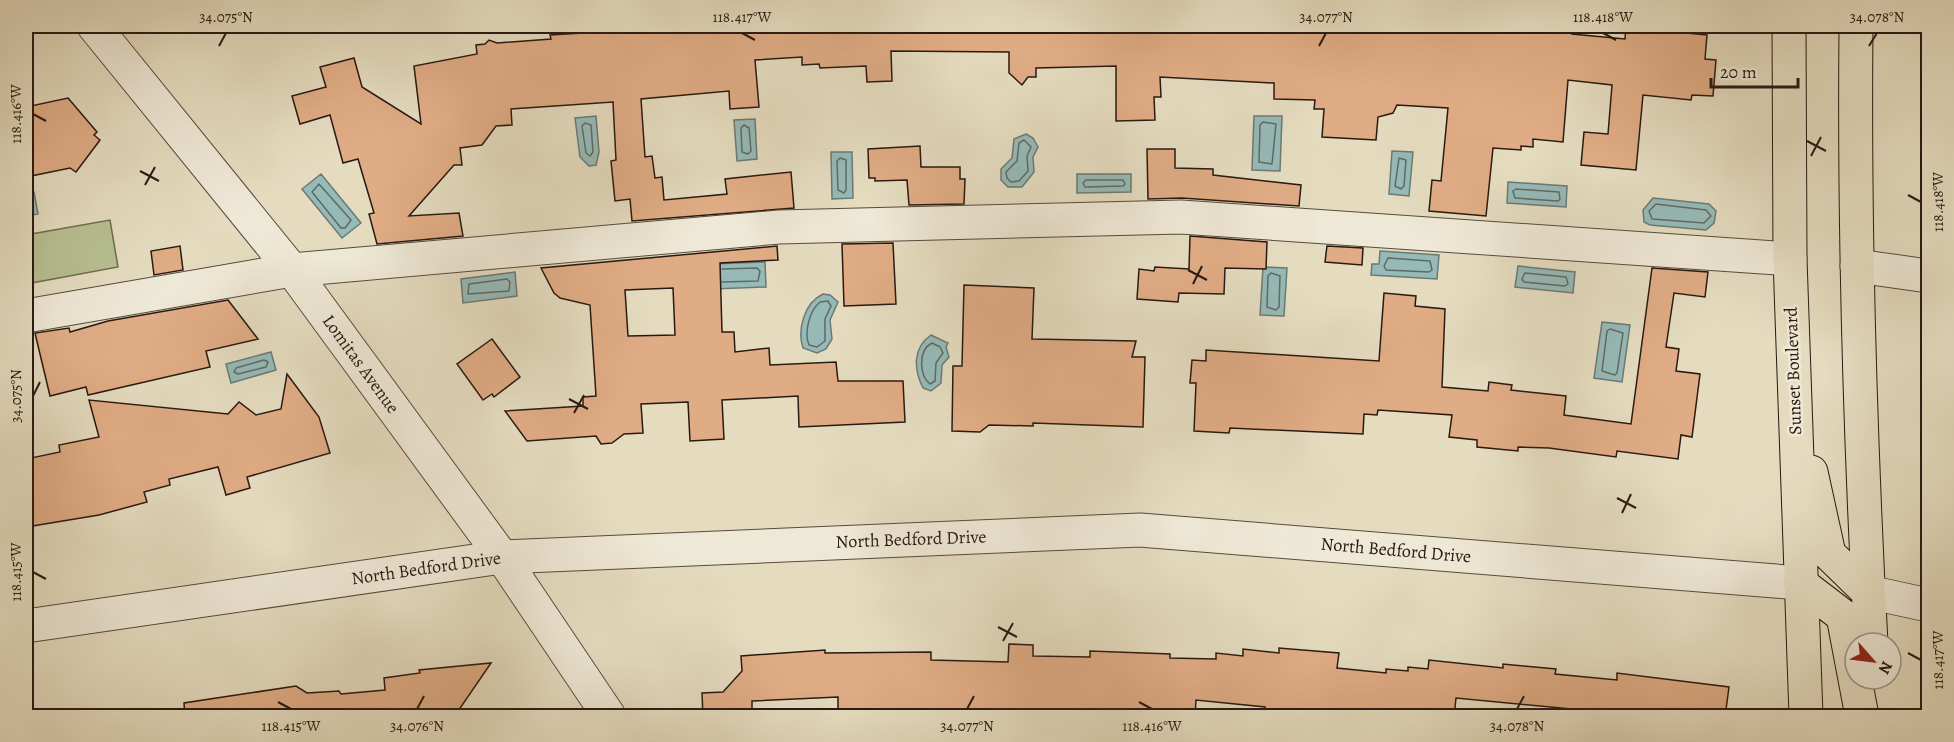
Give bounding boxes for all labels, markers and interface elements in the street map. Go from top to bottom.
text: 34.075°N [199,7,253,27]
text: 118.417°W [713,7,771,27]
text: 34.077°N [1299,7,1353,27]
text: 118.418°W [1573,7,1633,27]
text: 34.078°N [1850,7,1904,27]
scale bar [1711,51,1798,89]
text: 20 m [1720,60,1757,84]
text: 118.416°W [6,84,26,144]
text: 118.418°W [1928,172,1948,232]
street label: Sunset Boulevard [1779,306,1807,435]
street label: Lomitas Avenue [317,310,405,418]
text: 34.075°N [6,369,26,423]
street label: North Bedford Drive [835,524,987,554]
street label: North Bedford Drive [1320,531,1472,569]
text: 118.415°W [6,542,26,602]
street label: North Bedford Drive [350,546,502,590]
north arrow [1843,631,1903,691]
text: 118.417°W [1928,631,1948,689]
text: N [1873,657,1898,678]
text: 118.415°W [262,716,321,736]
text: 34.076°N [390,716,444,736]
text: 34.077°N [940,716,994,736]
text: 118.416°W [1122,716,1182,736]
text: 34.078°N [1490,716,1544,736]

